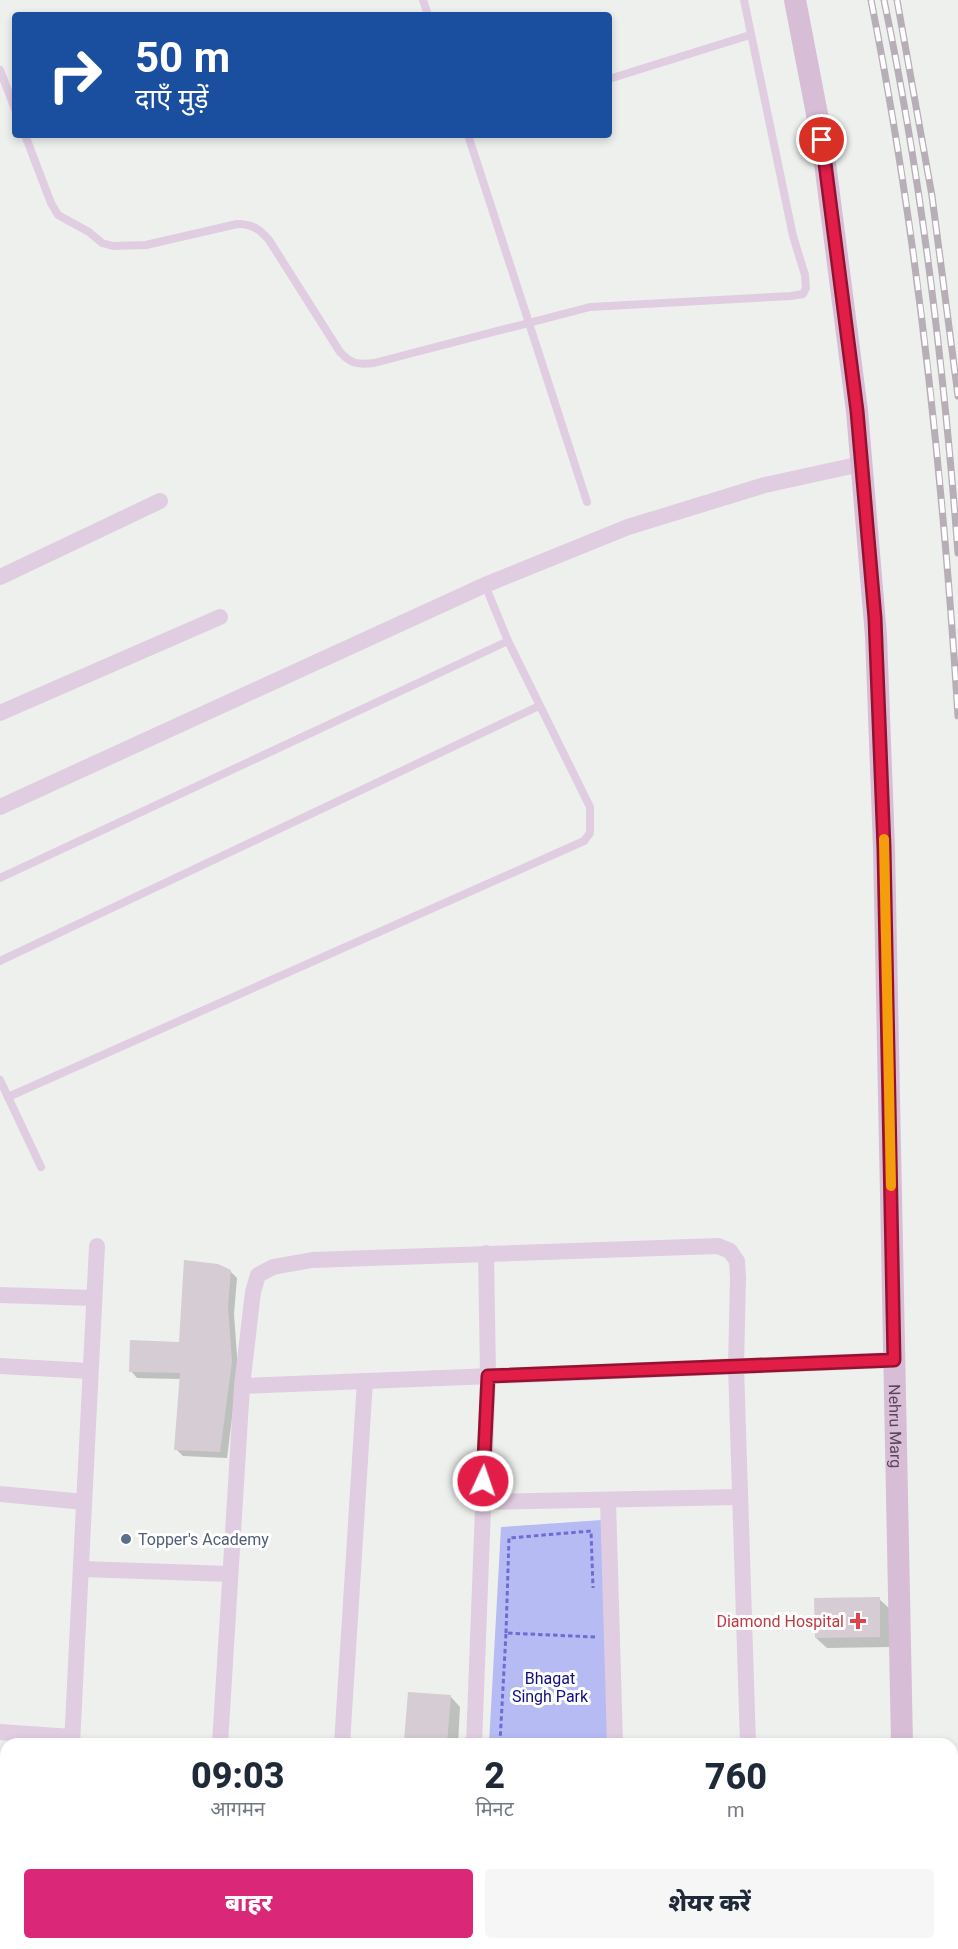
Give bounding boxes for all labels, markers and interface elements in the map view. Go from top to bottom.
text: 50 m [135,33,230,82]
icon: right [36,36,114,114]
text: दाएँ मुड़ें [135,83,209,115]
pin [796,114,847,165]
icon: arrive [805,123,838,156]
street label: Nehru Marg [885,1384,906,1468]
position arrow [451,1449,515,1513]
place label: Topper's Academy [138,1530,269,1549]
marker: Topper's Academy [119,1532,133,1546]
place label: Diamond Hospital [716,1612,844,1631]
marker: Diamond Hospital [849,1612,867,1630]
park label: Bhagat Singh Park [512,1669,589,1706]
text: 09:03 [191,1755,284,1797]
text: 2 [484,1755,505,1797]
text: 760 [705,1756,767,1798]
text: आगमन [210,1797,265,1821]
text: मिनट [475,1797,514,1821]
text: m [727,1798,745,1822]
button: बाहर [24,1869,473,1938]
button: शेयर करें [485,1869,934,1938]

